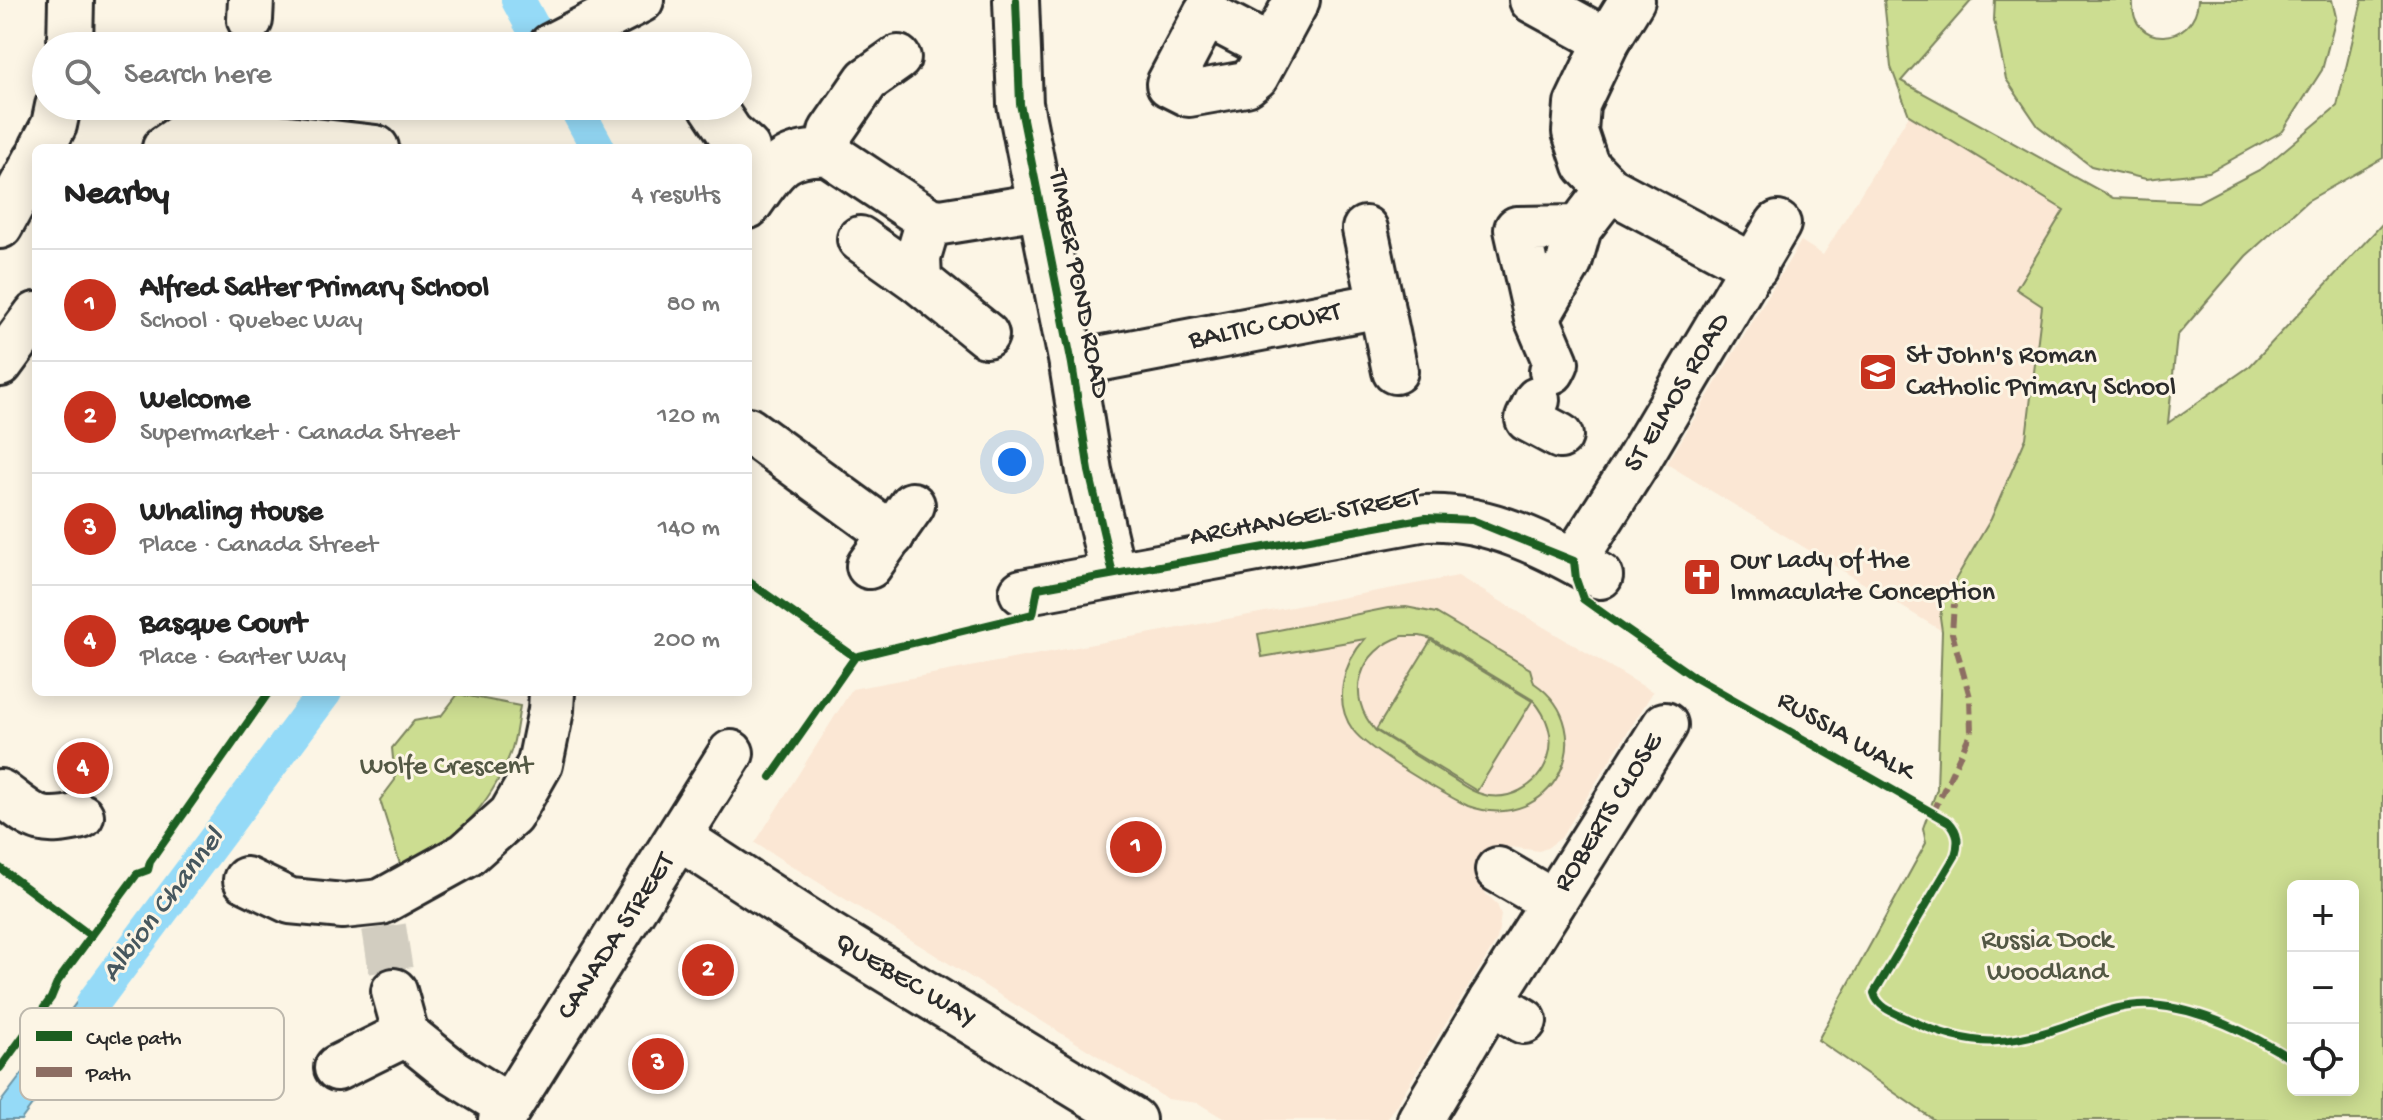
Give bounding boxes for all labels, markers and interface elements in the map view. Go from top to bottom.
search box [32,32,752,120]
icon: search [60,54,104,98]
text: Search here [124,59,272,94]
street label: TIMBER POND ROAD [1039,165,1116,402]
text: Nearby [64,176,169,216]
text: 4 results [631,181,720,212]
text: Alfred Salter Primary School [140,272,489,307]
text: 1 [85,290,95,321]
text: 80 m [666,290,720,321]
street label: BALTIC COURT [1185,296,1345,358]
text: School · Quebec Way [140,307,363,338]
street label: ST ELMOS ROAD [1617,307,1739,479]
place label: St John's Roman Catholic Primary School [1906,340,2176,405]
school or university icon: St John's Roman Catholic Primary School [1857,351,1899,393]
text: Welcome [140,384,250,419]
text: 2 [84,402,96,433]
text: 120 m [657,402,720,433]
text: Supermarket · Canada Street [140,419,458,450]
your location [992,442,1032,482]
street label: ARCHANGEL STREET [1187,481,1424,554]
text: Whaling House [140,496,323,531]
text: 3 [83,514,97,545]
text: 140 m [658,514,720,545]
text: Place · Canada Street [140,531,378,562]
place label: Our Lady of the Immaculate Conception [1730,545,1996,610]
church icon: Our Lady of the Immaculate Conception [1681,556,1723,598]
text: Basque Court [140,608,306,643]
text: 4 [84,626,96,657]
text: 200 m [653,626,720,657]
text: Place · Garter Way [140,643,346,674]
street label: RUSSIA WALK [1771,685,1922,791]
street label: ROBERTS CLOSE [1547,726,1672,899]
pin: 4 [57,738,109,798]
park label: Wolfe Crescent [360,751,535,784]
pin: 1 [1110,817,1162,877]
water label: Albion Channel [95,820,235,990]
street label: CANADA STREET [551,846,684,1026]
map controls [2287,880,2359,1096]
button: + [2287,880,2359,952]
park label: Russia Dock Woodland [1981,925,2115,990]
street label: QUEBEC WAY [828,926,982,1036]
pin: 2 [682,940,734,1000]
button: − [2287,952,2359,1024]
legend [20,1008,284,1100]
button: locate [2287,1024,2359,1096]
text: Cycle path [86,1027,182,1053]
pin: 3 [632,1034,684,1094]
text: Path [85,1063,131,1089]

